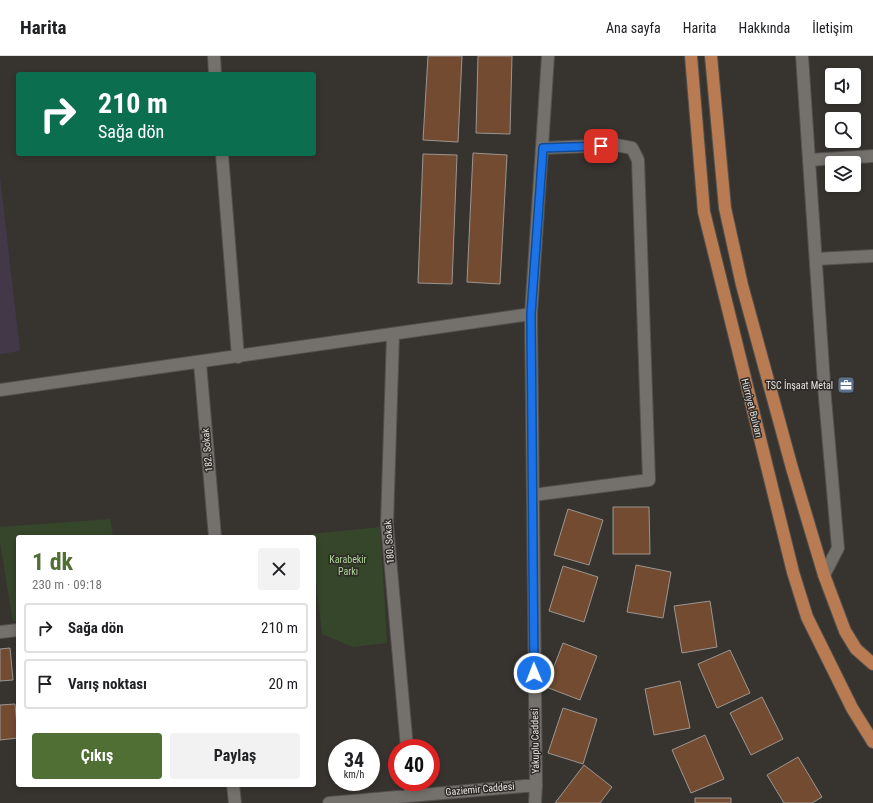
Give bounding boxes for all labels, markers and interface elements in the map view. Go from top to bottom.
text: Harita [20,16,66,39]
text: Ana sayfa [606,20,661,36]
text: Harita [683,20,716,36]
text: Hakkında [738,20,790,36]
text: İletişim [812,20,853,36]
map controls [825,68,861,192]
button: sound [825,68,861,104]
text: 210 m [98,87,168,120]
icon: right [32,88,84,140]
button: search [825,112,861,148]
text: Sağa dön [98,121,164,142]
pin [584,129,618,163]
icon: arrive [590,135,612,157]
button: layers [825,156,861,192]
office icon: TSC İnşaat Metal [836,375,856,395]
street label: Hürriyet Bulvarı [739,377,765,439]
place label: TSC İnşaat Metal [766,379,833,391]
street label: 182. Sokak [200,427,214,472]
street label: 180. Sokak [382,519,396,564]
text: 1 dk [32,548,73,576]
button: close [258,548,300,590]
park label: Karabekir Parkı [329,554,367,577]
text: 230 m · 09:18 [32,577,102,592]
icon: right [34,617,56,639]
text: Sağa dön [68,619,124,637]
text: 210 m [261,619,298,637]
position arrow [513,652,555,694]
icon: arrive [34,673,56,695]
text: Varış noktası [68,675,147,693]
text: 20 m [268,675,298,693]
street label: Yakuplu Caddesi [529,708,541,774]
button: Çıkış [32,733,162,779]
button: Paylaş [170,733,300,779]
speed limit sign: 40 [388,739,440,791]
text: 34 [344,748,364,772]
text: km/h [344,769,364,780]
street label: Gaziemir Caddesi [445,781,515,797]

